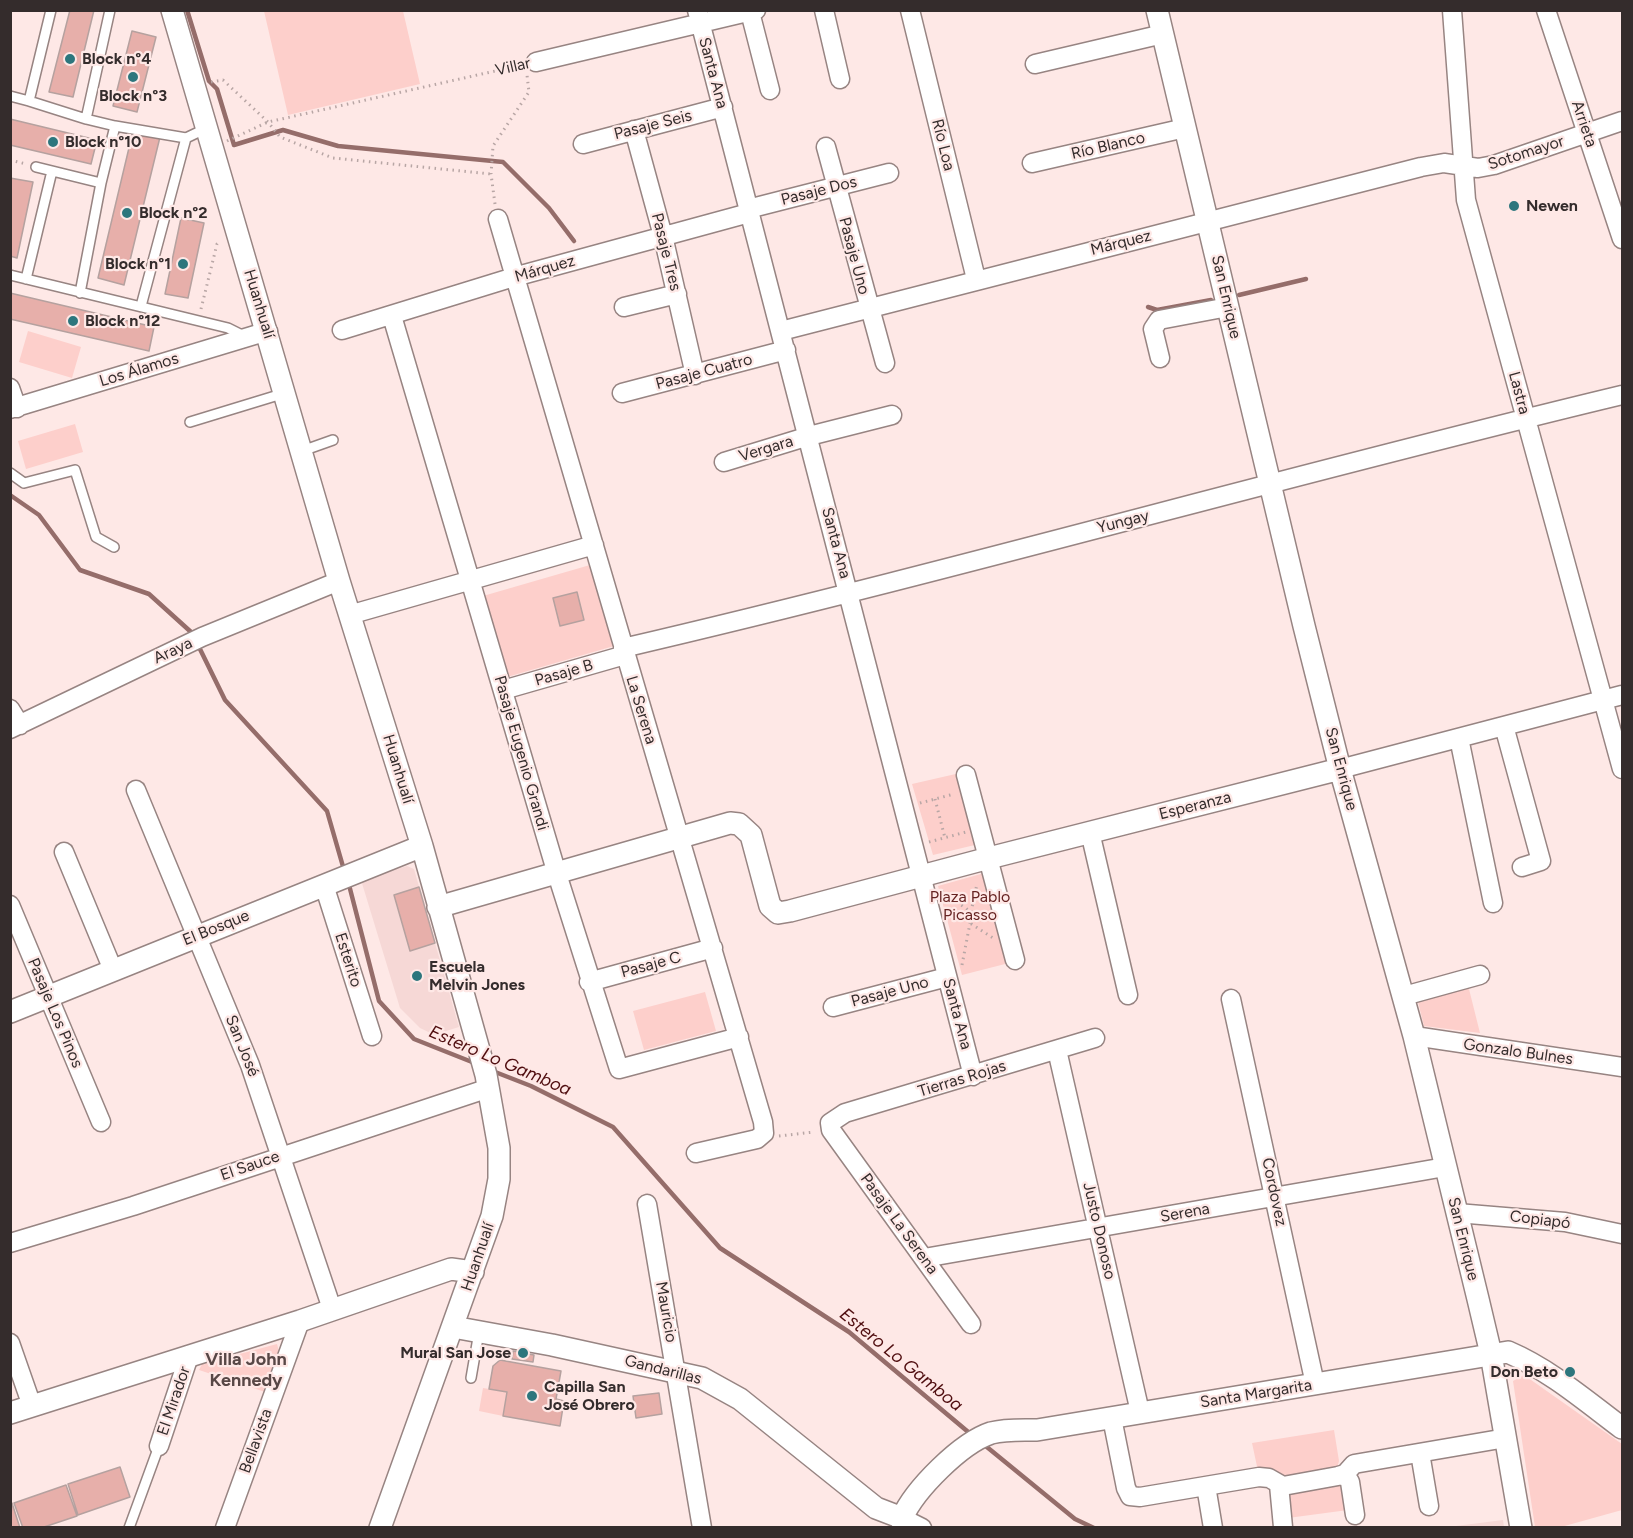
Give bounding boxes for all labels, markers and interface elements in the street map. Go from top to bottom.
street label: Santa Ana [694,35,732,111]
place label: Block n°4 [82,49,151,69]
marker: Block n°4 [63,52,77,66]
street label: Villar [494,54,532,80]
marker: Block n°3 [126,70,140,84]
place label: Block n°3 [99,86,167,106]
street label: Arrieta [1567,98,1601,150]
street label: Pasaje Seis [612,106,694,144]
street label: Río Loa [927,117,959,173]
street label: Río Blanco [1069,128,1147,164]
place label: Block n°10 [65,132,141,152]
street label: Sotomayor [1485,132,1567,174]
marker: Block n°10 [46,135,60,149]
street label: Pasaje Dos [779,172,859,210]
place label: Newen [1526,196,1578,216]
marker: Newen [1507,199,1521,213]
place label: Block n°2 [139,203,208,223]
marker: Block n°2 [120,206,134,220]
street label: Pasaje Tres [647,211,685,293]
street label: Pasaje Uno [834,215,874,297]
street label: Márquez [1089,226,1153,260]
street label: Márquez [513,251,577,287]
street label: San Enrique [1207,253,1245,341]
place label: Block n°1 [105,254,171,274]
marker: Block n°1 [176,257,190,271]
street label: Huanhualí [239,267,279,341]
place label: Block n°12 [85,311,160,331]
marker: Block n°12 [66,314,80,328]
street label: Los Álamos [97,349,181,391]
street label: Pasaje Cuatro [654,350,754,394]
street label: Lastra [1504,369,1534,417]
street label: Vergara [737,432,795,466]
street label: Santa Ana [817,505,855,581]
street label: Yungay [1095,506,1151,538]
street label: Araya [151,634,195,668]
street label: Pasaje B [533,656,595,690]
street label: Pasaje Eugenio Grandi [490,673,552,833]
street label: La Serena [622,674,660,746]
street label: San Enrique [1321,725,1361,813]
street label: Huanhualí [378,732,418,806]
street label: Esperanza [1157,788,1233,824]
park label: Plaza Pablo Picasso [930,887,1010,925]
street label: El Bosque [180,906,252,950]
street label: Esterito [330,930,366,990]
street label: Pasaje C [619,948,683,982]
street label: Pasaje Los Pinos [23,955,87,1071]
place label: Escuela Melvin Jones [429,957,525,995]
marker: Escuela Melvin Jones [410,969,424,983]
street label: Pasaje Uno [849,972,931,1012]
street label: Santa Ana [938,976,976,1052]
street label: San José [221,1012,263,1080]
water label: Estero Lo Gamboa [426,1021,574,1101]
street label: Gonzalo Bulnes [1462,1035,1574,1069]
street label: Tierras Rojas [916,1057,1008,1101]
street label: El Sauce [218,1147,282,1185]
street label: Cordovez [1257,1156,1291,1228]
street label: Pasaje La Serena [856,1170,942,1278]
street label: Justo Donoso [1079,1181,1119,1281]
street label: San Enrique [1443,1195,1483,1283]
street label: Serena [1159,1199,1211,1227]
street label: Copiapó [1509,1207,1571,1233]
street label: Huanhualí [457,1220,499,1294]
street label: Mauricio [651,1280,681,1344]
water label: Estero Lo Gamboa [835,1304,967,1416]
place label: Mural San Jose [400,1343,511,1363]
marker: Mural San Jose [516,1346,530,1360]
district label: Villa John Kennedy [205,1349,287,1392]
street label: Gandarillas [623,1351,703,1389]
place label: Don Beto [1490,1362,1558,1382]
street label: El Mirador [153,1364,195,1438]
marker: Don Beto [1563,1365,1577,1379]
street label: Santa Margarita [1199,1376,1313,1412]
place label: Capilla San José Obrero [544,1377,635,1415]
marker: Capilla San José Obrero [525,1389,539,1403]
street label: Bellavista [235,1406,277,1476]

